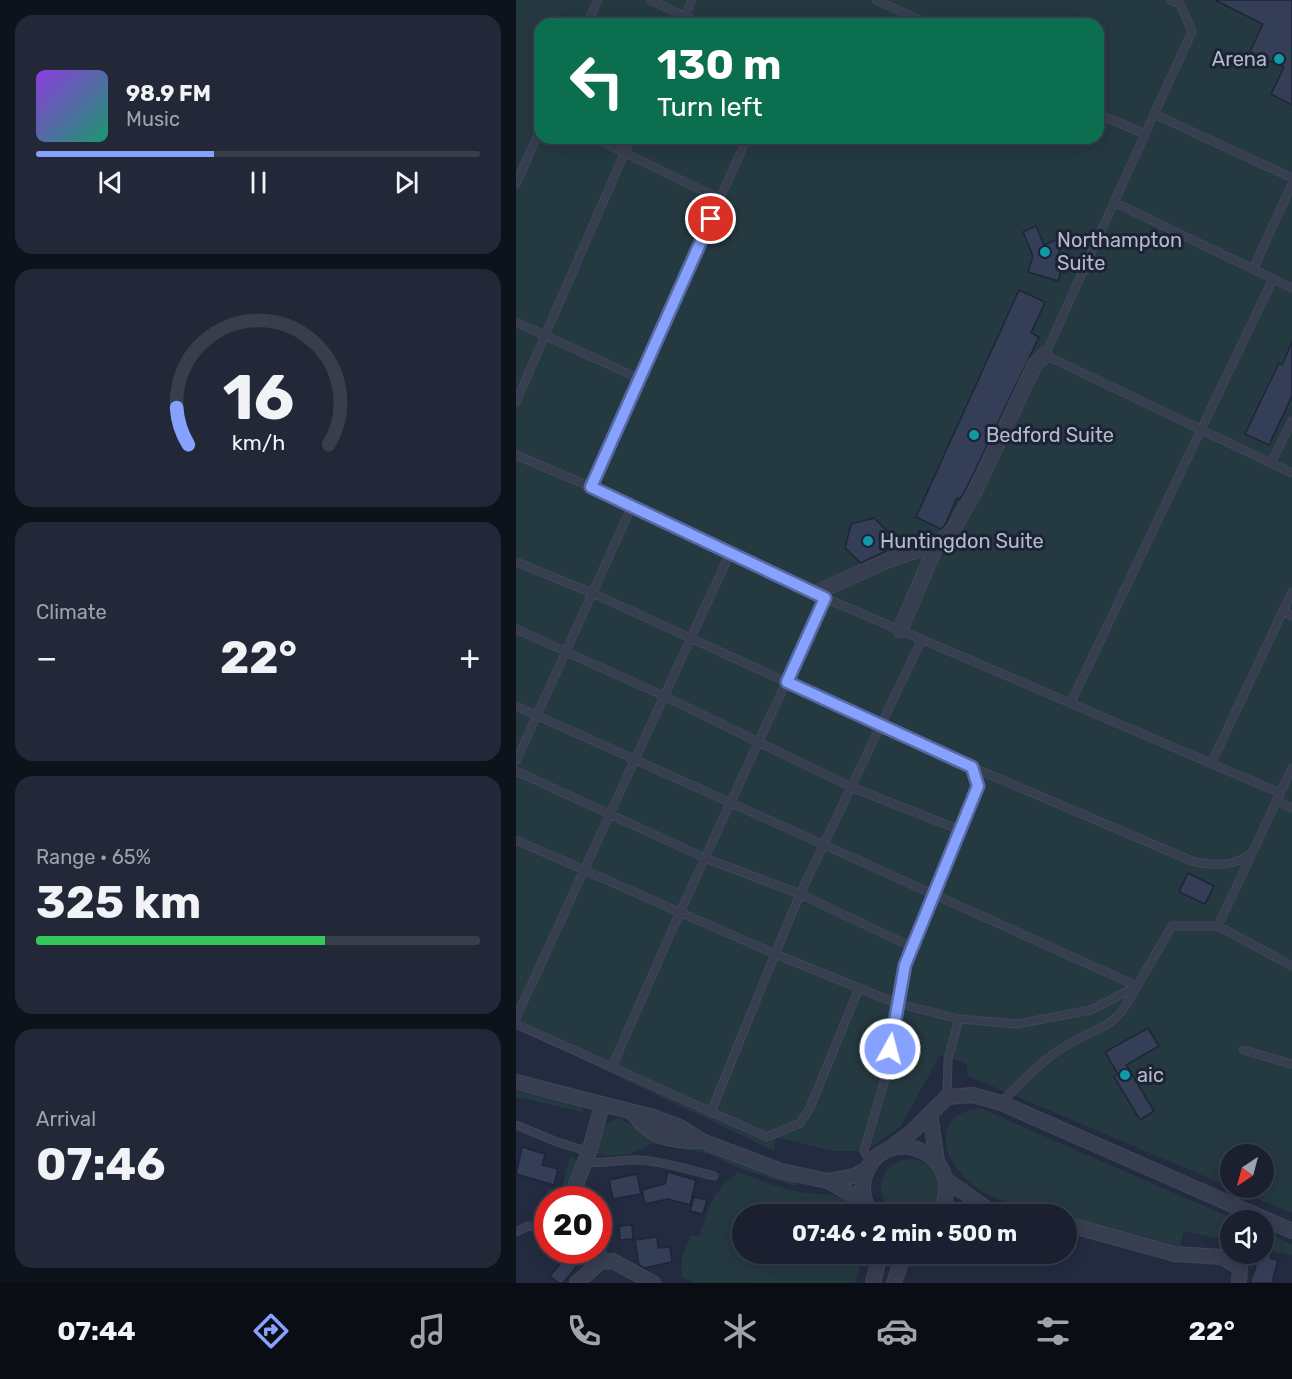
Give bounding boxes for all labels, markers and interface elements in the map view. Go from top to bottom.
text: 130 m [657,40,782,90]
icon: left [558,42,636,120]
place label: Arena [1212,47,1267,71]
marker: Arena [1272,52,1286,66]
text: 98.9 FM [126,80,211,107]
text: Turn left [657,91,762,123]
text: Music [126,107,180,131]
icon: previous [94,166,127,199]
icon: pause [242,166,275,199]
icon: next [390,166,423,199]
pin [685,193,736,244]
icon: arrive [694,202,727,235]
place label: Northampton Suite [1057,228,1182,275]
marker: Northampton Suite [1038,245,1052,259]
text: 16 [222,361,294,435]
place label: Bedford Suite [986,423,1114,447]
marker: Bedford Suite [967,428,981,442]
text: km/h [231,430,285,455]
place label: Huntingdon Suite [880,529,1044,553]
marker: Huntingdon Suite [861,534,875,548]
text: Climate [36,600,107,624]
text: 22° [220,631,297,684]
text: − [36,638,57,677]
text: + [459,638,480,677]
text: Range · 65% [36,845,151,869]
text: 325 km [36,876,201,929]
position arrow [858,1017,922,1081]
place label: aic [1137,1063,1164,1087]
marker: aic [1118,1068,1132,1082]
text: Arrival [36,1107,96,1131]
text: 07:46 [36,1138,166,1191]
north arrow [1220,1144,1274,1198]
map controls [1220,1144,1274,1264]
speed limit sign: 20 [534,1186,612,1264]
button: sound [1220,1210,1274,1264]
text: 07:46 · 2 min · 500 m [792,1220,1017,1247]
icon: directions [250,1310,292,1352]
icon: music [407,1310,449,1352]
icon: phone [563,1310,605,1352]
icon: climate [719,1310,761,1352]
icon: car [876,1310,918,1352]
icon: filters [1032,1310,1074,1352]
text: 07:44 [57,1315,136,1347]
text: 22° [1189,1315,1235,1347]

